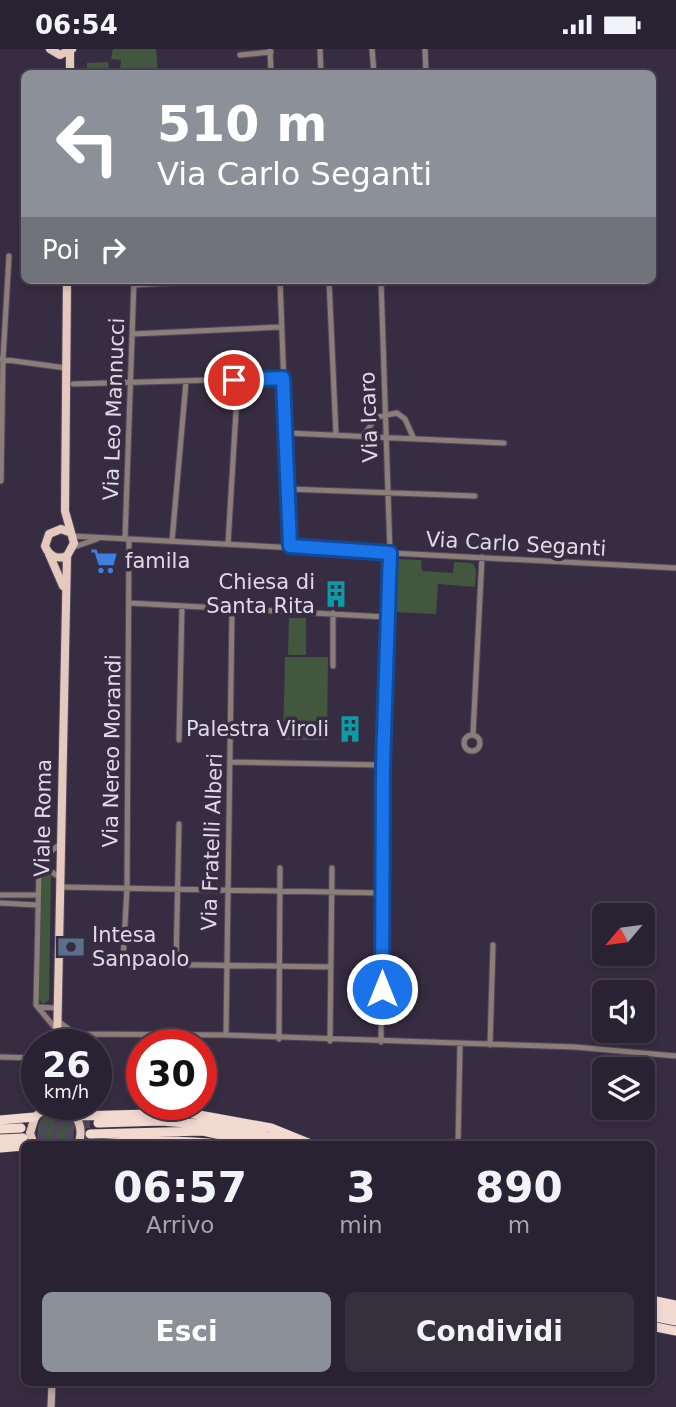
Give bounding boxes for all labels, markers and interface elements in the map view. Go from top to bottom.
text: 06:54 [35,10,118,40]
text: 510 m [157,96,327,153]
icon: left [42,98,133,189]
text: Via Carlo Seganti [157,155,432,193]
icon: right [94,231,132,269]
text: Poi [42,235,80,265]
street label: Via Leo Mannucci [99,317,129,501]
pin [204,350,264,410]
icon: arrive [215,361,253,399]
street label: Via Icaro [355,371,383,463]
street label: Via Carlo Seganti [425,527,607,561]
supermarket icon: famila [89,546,119,576]
place label: famila [125,549,190,573]
place label: Chiesa di Santa Rita [206,570,315,618]
building icon: Chiesa di Santa Rita [321,579,351,609]
street label: Via Nereo Morandi [98,654,126,848]
building icon: Palestra Viroli [335,714,365,744]
place label: Palestra Viroli [186,717,329,741]
street label: Via Fratelli Alberi [197,753,227,931]
street label: Viale Roma [30,759,56,877]
north arrow [592,903,654,966]
map controls [592,903,655,1120]
place label: Intesa Sanpaolo [92,923,189,971]
bank icon: Intesa Sanpaolo [56,932,86,962]
position arrow [345,952,419,1026]
button: sound [592,980,655,1043]
speed limit sign: 30 [126,1029,217,1120]
text: 26 [42,1045,91,1085]
button: layers [592,1057,655,1120]
text: km/h [44,1081,89,1102]
text: 06:57 [113,1163,247,1212]
text: 3 [346,1163,376,1212]
text: 890 [475,1163,563,1212]
text: Arrivo [146,1212,214,1238]
text: min [339,1212,383,1238]
text: m [508,1212,530,1238]
button: Esci [42,1292,331,1372]
button: Condividi [345,1292,634,1372]

